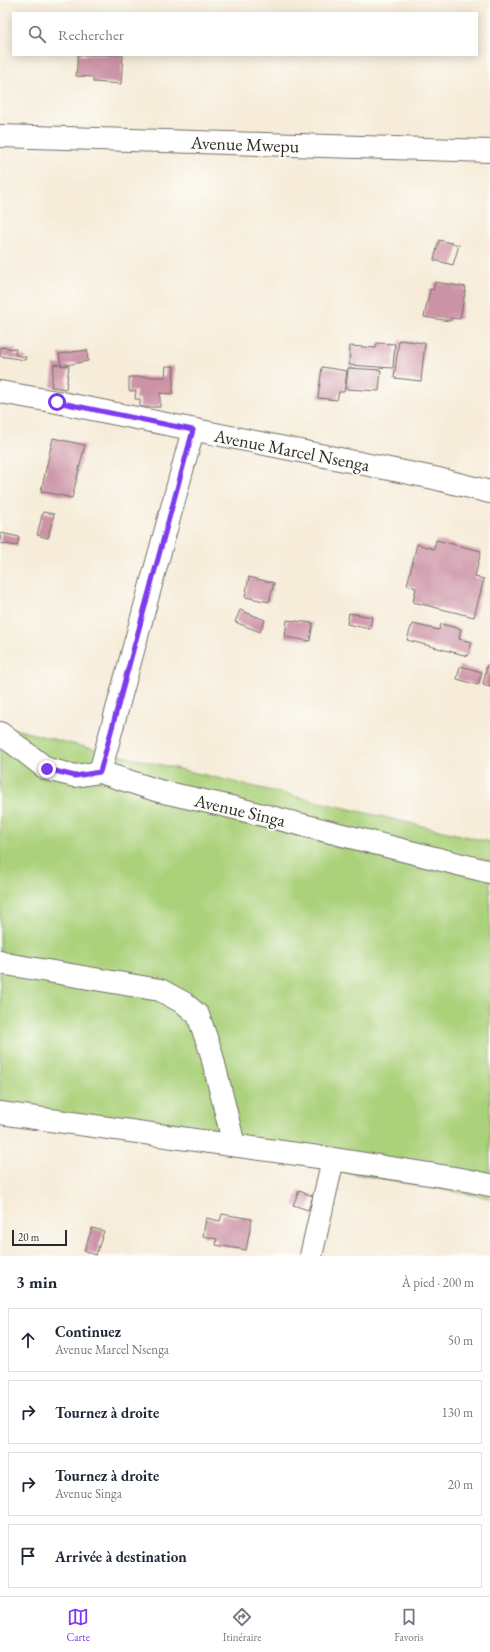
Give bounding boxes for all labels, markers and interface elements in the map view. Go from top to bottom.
search box [12,12,478,56]
icon: search [26,23,48,45]
text: Rechercher [58,25,124,44]
street label: Avenue Mwepu [189,131,300,157]
route start [48,393,66,411]
street label: Avenue Marcel Nsenga [211,423,372,477]
route end [38,760,56,778]
street label: Avenue Singa [191,788,288,832]
scale bar [12,1228,67,1247]
text: 20 m [18,1230,39,1244]
text: 3 min [16,1271,57,1293]
text: À pied · 200 m [402,1274,474,1291]
text: Continuez [55,1322,121,1341]
icon: ahead [17,1329,39,1351]
text: 50 m [448,1332,473,1349]
text: Avenue Marcel Nsenga [55,1341,169,1358]
icon: right [17,1401,39,1423]
text: Tournez à droite [55,1403,159,1422]
text: 130 m [442,1404,473,1421]
text: Tournez à droite [55,1466,159,1485]
icon: right [17,1473,39,1495]
text: 20 m [448,1476,473,1493]
text: Avenue Singa [55,1485,122,1502]
icon: arrive [17,1545,39,1567]
text: Arrivée à destination [55,1547,187,1566]
tab: Carte [66,1606,90,1644]
tab: Itinéraire [223,1606,261,1644]
tab: Favoris [394,1606,424,1644]

